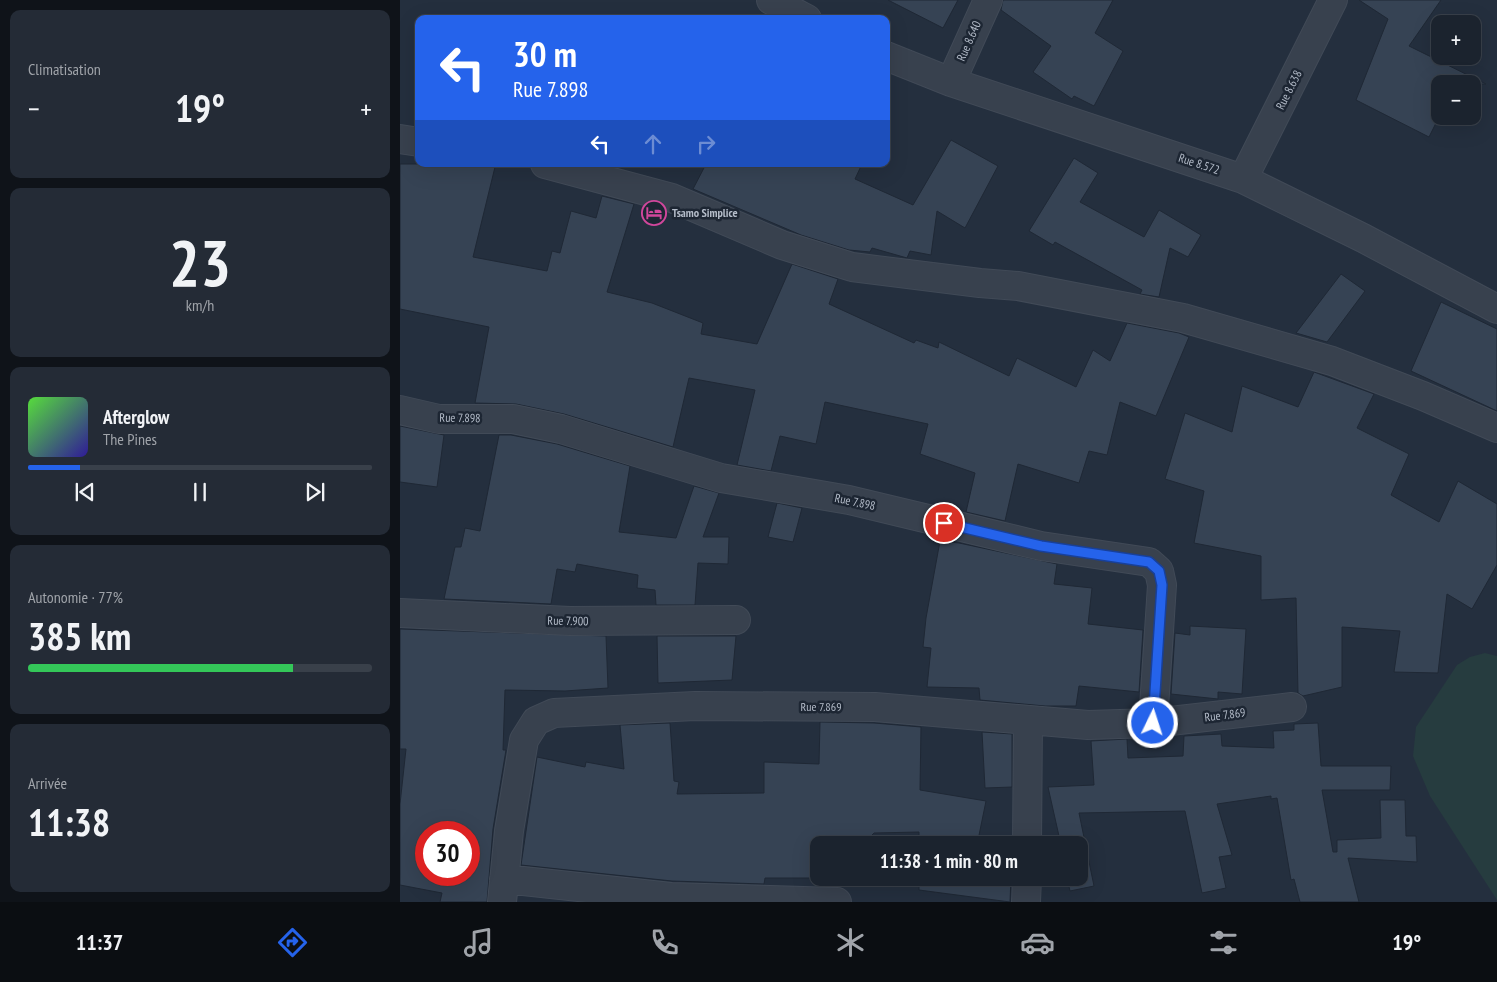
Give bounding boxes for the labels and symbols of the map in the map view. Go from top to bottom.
street label: Rue 8.640 [953,18,984,63]
street label: Rue 8.638 [1272,68,1305,112]
street label: Rue 8.572 [1177,150,1222,177]
hotel icon: Tsamo Simplice [641,200,667,226]
place label: Tsamo Simplice [672,205,738,220]
street label: Rue 7.898 [439,410,481,425]
street label: Rue 7.898 [833,490,877,513]
pin [923,502,965,544]
street label: Rue 7.900 [547,613,589,628]
position arrow [1126,696,1178,748]
street label: Rue 7.869 [800,699,842,714]
street label: Rue 7.869 [1204,705,1246,724]
speed limit sign: 30 [415,821,480,886]

